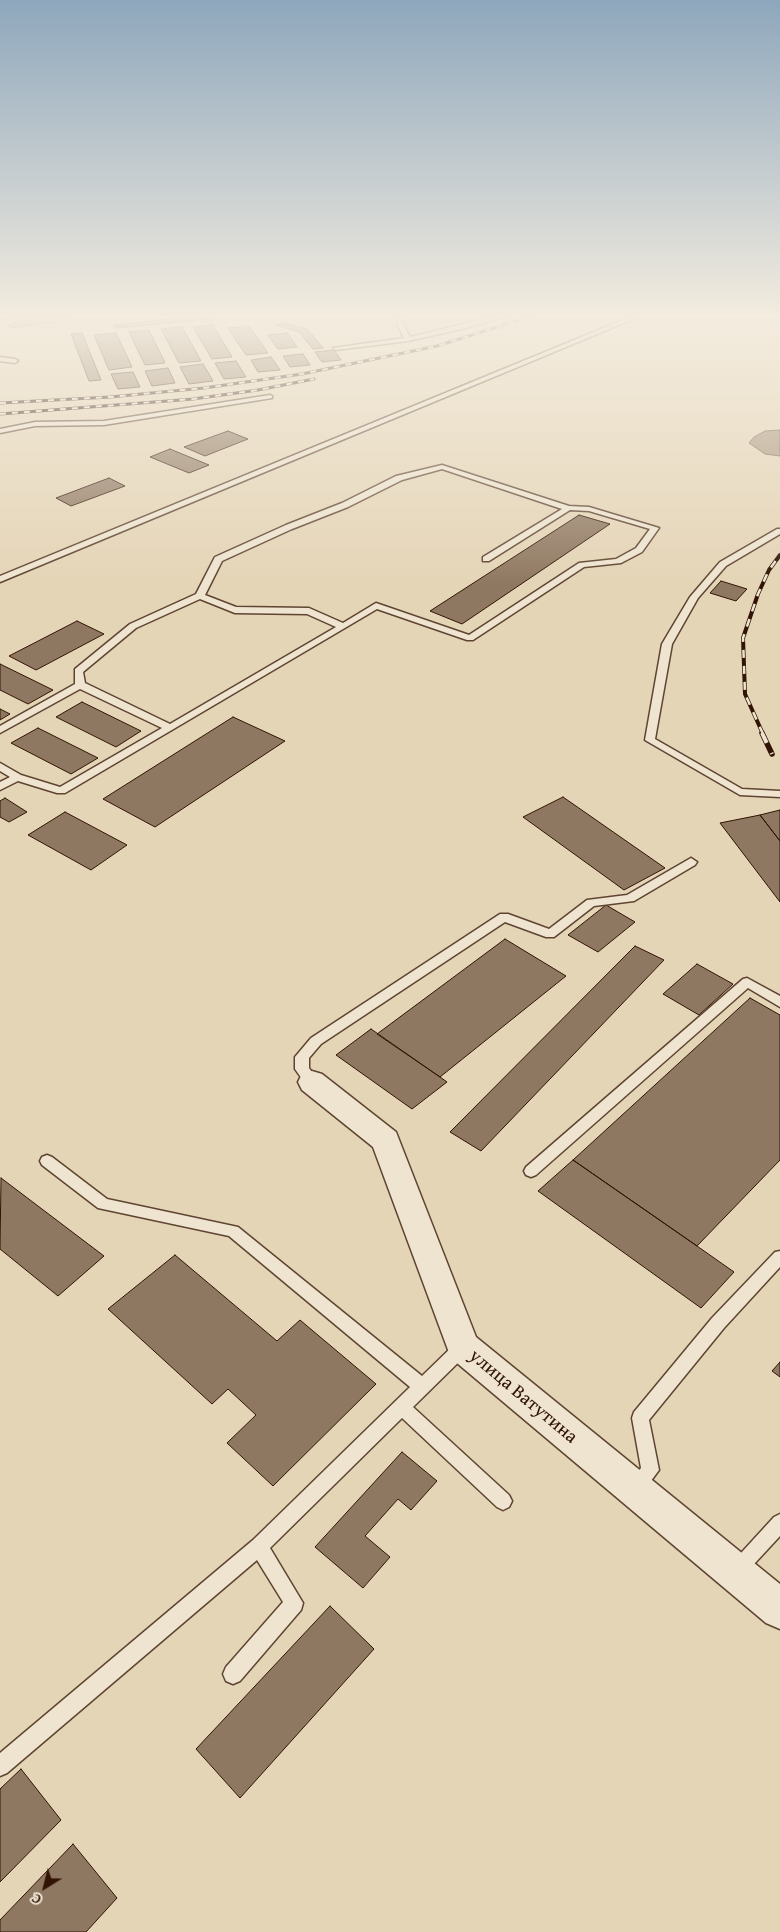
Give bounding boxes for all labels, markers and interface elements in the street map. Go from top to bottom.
street label: улица Ватутина [464,1345,582,1449]
north arrow [20,1862,70,1912]
text: С [27,1889,45,1910]

